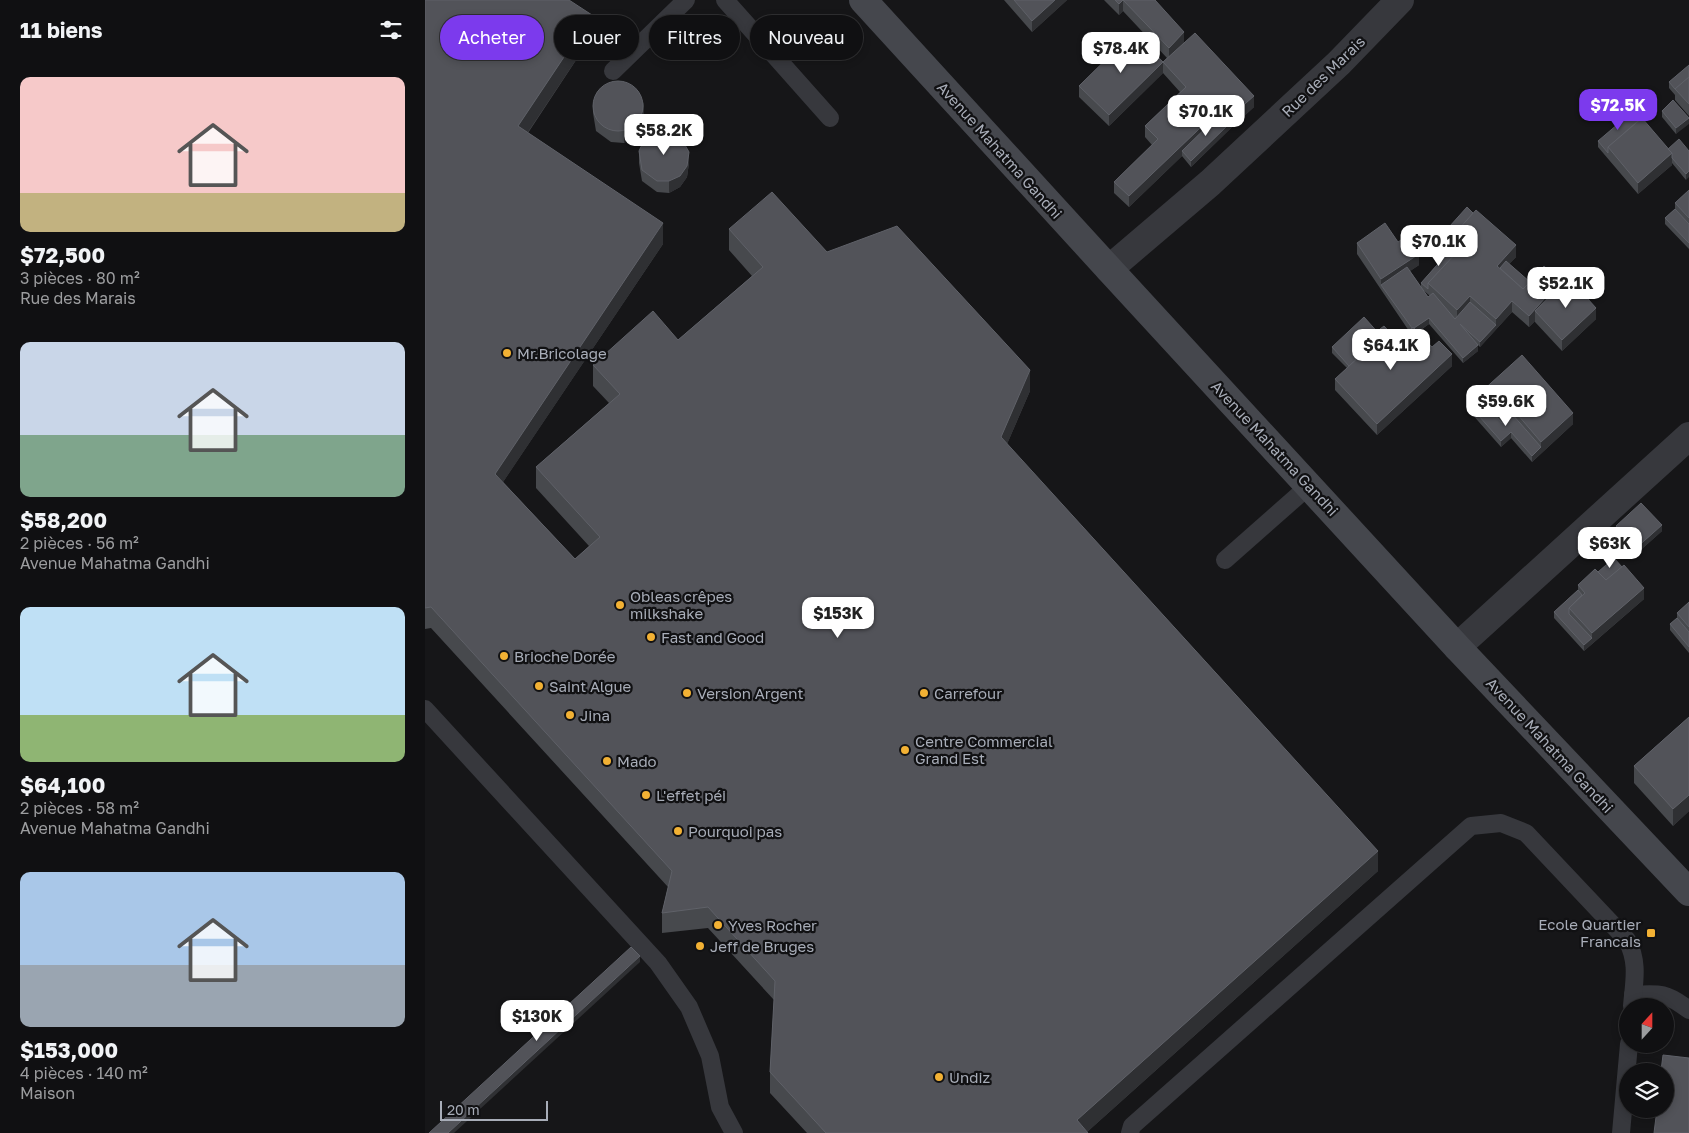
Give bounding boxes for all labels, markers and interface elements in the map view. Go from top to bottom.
chip: Acheter [440,15,544,60]
chip: Louer [554,15,639,60]
chip: Filtres [649,15,740,60]
chip: Nouveau [750,15,863,60]
icon: filters [377,16,405,44]
text: 11 biens [20,17,102,43]
pin: $78.4K [1080,32,1162,74]
street label: Rue des Marais [1278,32,1368,120]
text: $78.4K [1093,38,1149,58]
street label: Avenue Mahatma Gandhi [934,78,1066,222]
pin: $72.5K [1577,88,1659,131]
pin: $70.1K [1165,94,1247,137]
text: $72.5K [1590,95,1646,115]
text: $70.1K [1179,101,1233,121]
icon: home [168,110,258,200]
pin: $58.2K [623,114,705,156]
text: $58.2K [635,120,693,140]
pin: $70.1K [1398,224,1480,267]
text: $70.1K [1412,231,1466,251]
text: $72,500 [20,242,105,268]
pin: $52.1K [1525,266,1607,309]
text: 3 pièces · 80 m² [20,268,140,288]
text: $52.1K [1538,273,1594,293]
text: Rue des Marais [20,288,136,308]
pin: $64.1K [1350,328,1432,371]
text: $64.1K [1363,335,1419,355]
place label: Mr.Bricolage [517,344,607,362]
marker: Mr.Bricolage [501,347,513,359]
icon: home [168,375,258,465]
street label: Avenue Mahatma Gandhi [1208,377,1342,519]
pin: $59.6K [1465,384,1547,427]
text: $59.6K [1477,391,1535,411]
text: $58,200 [20,507,107,533]
pin: $63K [1580,526,1640,569]
text: 2 pièces · 56 m² [20,533,139,553]
text: $63K [1589,533,1631,553]
text: Avenue Mahatma Gandhi [20,553,210,573]
place label: Obleas crêpes milkshake [630,587,732,622]
pin: $153K [803,596,873,639]
marker: Obleas crêpes milkshake [614,599,626,611]
text: $153K [813,603,863,623]
place label: Fast and Good [661,628,764,646]
marker: Fast and Good [645,631,657,643]
icon: home [168,640,258,730]
place label: Brioche Dorée [514,647,616,665]
marker: Brioche Dorée [498,650,510,662]
street label: Avenue Mahatma Gandhi [1483,674,1617,816]
place label: Saint Algue [549,677,632,695]
marker: Saint Algue [533,680,545,692]
place label: Version Argent [697,684,803,702]
place label: Carrefour [934,684,1002,702]
marker: Version Argent [681,687,693,699]
marker: Carrefour [918,687,930,699]
place label: Jina [580,706,610,724]
marker: Jina [564,709,576,721]
place label: Centre Commercial Grand Est [915,732,1053,767]
marker: Centre Commercial Grand Est [899,744,911,756]
place label: Mado [617,752,657,770]
marker: Mado [601,755,613,767]
text: $64,100 [20,772,105,798]
place label: L'effet péi [656,786,726,804]
marker: L'effet péi [640,789,652,801]
text: 2 pièces · 58 m² [20,798,139,818]
text: Avenue Mahatma Gandhi [20,818,210,838]
place label: Pourquoi pas [688,822,782,840]
marker: Pourquoi pas [672,825,684,837]
icon: home [168,905,258,995]
place label: Ecole Quartier Francais [1538,915,1641,950]
place label: Yves Rocher [728,916,817,934]
marker: Yves Rocher [712,919,724,931]
marker: Ecole Quartier Francais [1645,927,1657,939]
place label: Jeff de Bruges [710,937,814,955]
marker: Jeff de Bruges [694,940,706,952]
north arrow [1619,998,1674,1052]
map controls [1619,998,1674,1118]
pin: $130K [502,1000,572,1042]
text: $130K [512,1006,562,1026]
text: $153,000 [20,1037,118,1063]
text: 4 pièces · 140 m² [20,1063,148,1083]
button: layers [1619,1063,1674,1118]
place label: Undiz [949,1068,990,1086]
marker: Undiz [933,1071,945,1083]
text: Maison [20,1083,75,1103]
scale bar [440,1098,547,1121]
text: 20 m [447,1101,480,1118]

